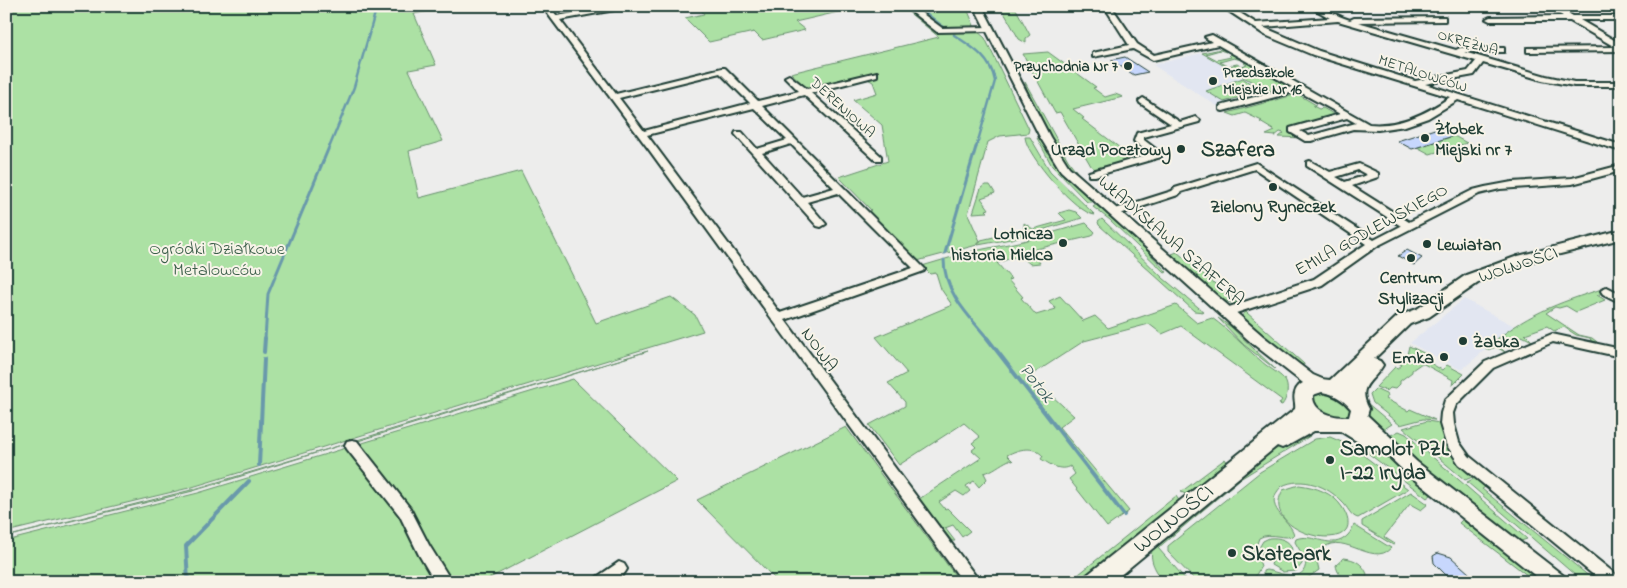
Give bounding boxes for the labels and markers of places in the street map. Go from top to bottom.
place label: Przychodnia Nr 7 [1014,56,1119,80]
marker: Przychodnia Nr 7 [1122,60,1134,72]
place label: Przedszkole Miejskie Nr 16 [1223,62,1302,101]
marker: Przedszkole Miejskie Nr 16 [1207,75,1219,87]
place label: Żłobek Miejski nr 7 [1435,117,1513,164]
marker: Żłobek Miejski nr 7 [1419,132,1431,144]
place label: Urząd Pocztowy [1051,138,1171,165]
marker: Urząd Pocztowy [1175,143,1187,155]
marker: Zielony Ryneczek [1267,181,1279,193]
place label: Zielony Ryneczek [1210,195,1337,222]
place label: Lotnicza historia Mielca [951,222,1053,269]
place label: Lewiatan [1437,233,1501,259]
marker: Lotnicza historia Mielca [1057,237,1069,249]
marker: Lewiatan [1421,238,1433,250]
marker: Centrum Stylizacji [1405,252,1417,264]
place label: Centrum Stylizacji [1378,266,1444,314]
place label: Żabka [1473,330,1520,356]
marker: Żabka [1457,335,1469,347]
place label: Emka [1392,346,1434,372]
marker: Emka [1438,351,1450,363]
place label: Samolot PZL I-22 Iryda [1340,435,1450,491]
marker: Samolot PZL I-22 Iryda [1324,454,1336,466]
place label: Skatepark [1242,540,1332,570]
marker: Skatepark [1226,547,1238,559]

